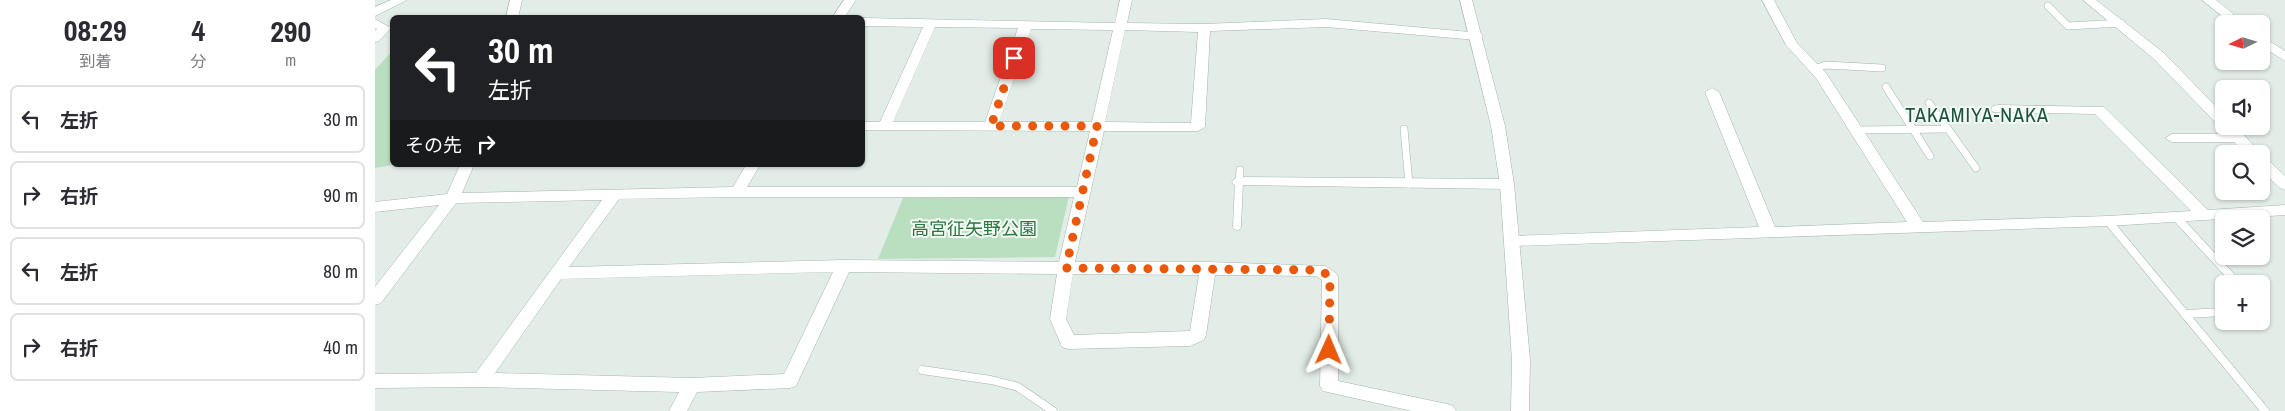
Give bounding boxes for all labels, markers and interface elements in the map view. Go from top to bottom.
text: 08:29 [64,10,127,50]
text: 4 [192,10,205,50]
text: 290 [270,11,311,51]
north arrow [2215,15,2270,70]
map controls [2215,15,2270,330]
text: 30 m [488,27,553,74]
icon: left [405,35,470,100]
pin [993,37,1035,79]
icon: arrive [1000,44,1028,72]
text: m [285,49,296,71]
text: 到着 [79,50,111,72]
text: 分 [190,50,206,72]
text: 左折 [488,75,532,105]
button: sound [2215,80,2270,135]
district label: TAKAMIYA-NAKA [1905,101,2049,128]
icon: left [17,105,45,133]
text: 30 m [323,106,358,132]
text: 左折 [60,107,98,133]
icon: right [472,130,500,158]
text: その先 [405,132,462,158]
button: search [2215,145,2270,200]
icon: right [17,181,45,209]
text: 90 m [323,182,358,208]
text: 右折 [60,183,98,209]
button: layers [2215,210,2270,265]
park label: 高宮征矢野公園 [911,216,1037,241]
icon: left [17,257,45,285]
text: 80 m [323,258,358,284]
text: 左折 [60,259,98,285]
button: + [2215,275,2270,330]
position arrow [1302,323,1354,375]
icon: right [17,333,45,361]
text: 40 m [323,334,358,360]
text: 右折 [60,335,98,361]

